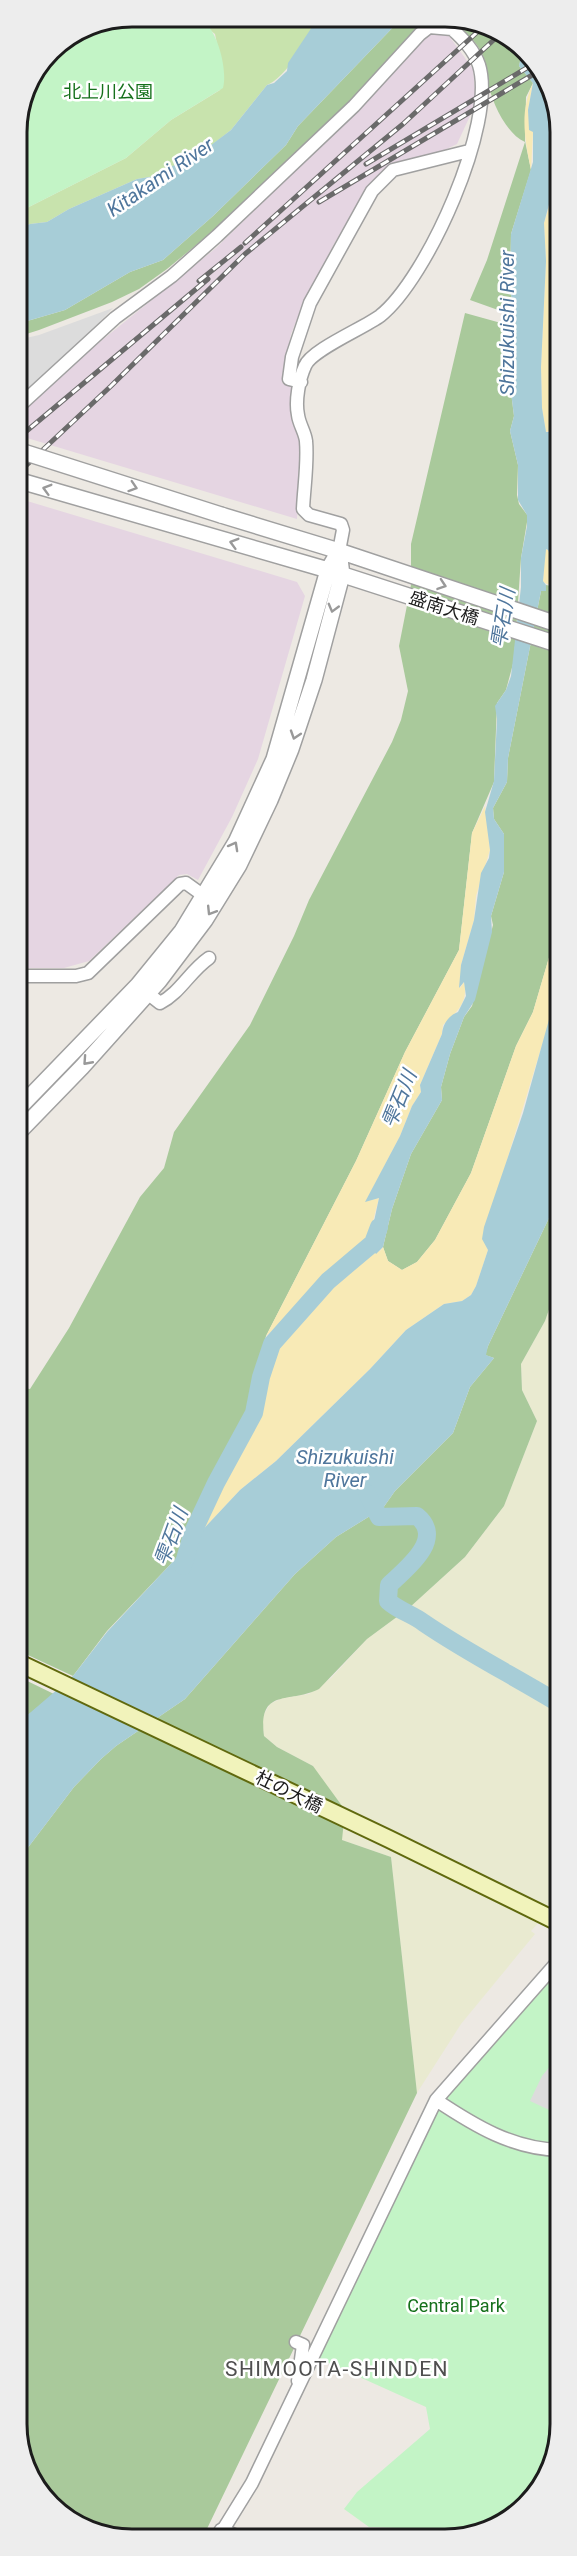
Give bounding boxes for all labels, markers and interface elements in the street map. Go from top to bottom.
park label: 北上川公園 [63,81,153,102]
water label: Kitakami River [102,132,219,222]
water label: Shizukuishi River [495,249,519,396]
one-way arrow [127,480,138,492]
one-way arrow [42,484,53,496]
one-way arrow [229,538,240,550]
one-way arrow [436,578,447,591]
water label: 雫石川 [486,585,520,650]
street label: 盛南大橋 [407,586,482,629]
one-way arrow [328,602,340,613]
one-way arrow [290,730,303,740]
one-way arrow [227,842,238,852]
one-way arrow [206,905,218,915]
one-way arrow [83,1054,94,1065]
water label: 雫石川 [377,1065,422,1131]
water label: Shizukuishi River [296,1445,394,1492]
water label: 雫石川 [149,1503,193,1569]
street label: 杜の大橋 [252,1766,326,1817]
park label: Central Park [407,2295,506,2316]
district label: SHIMOOTA-SHINDEN [225,2357,449,2381]

